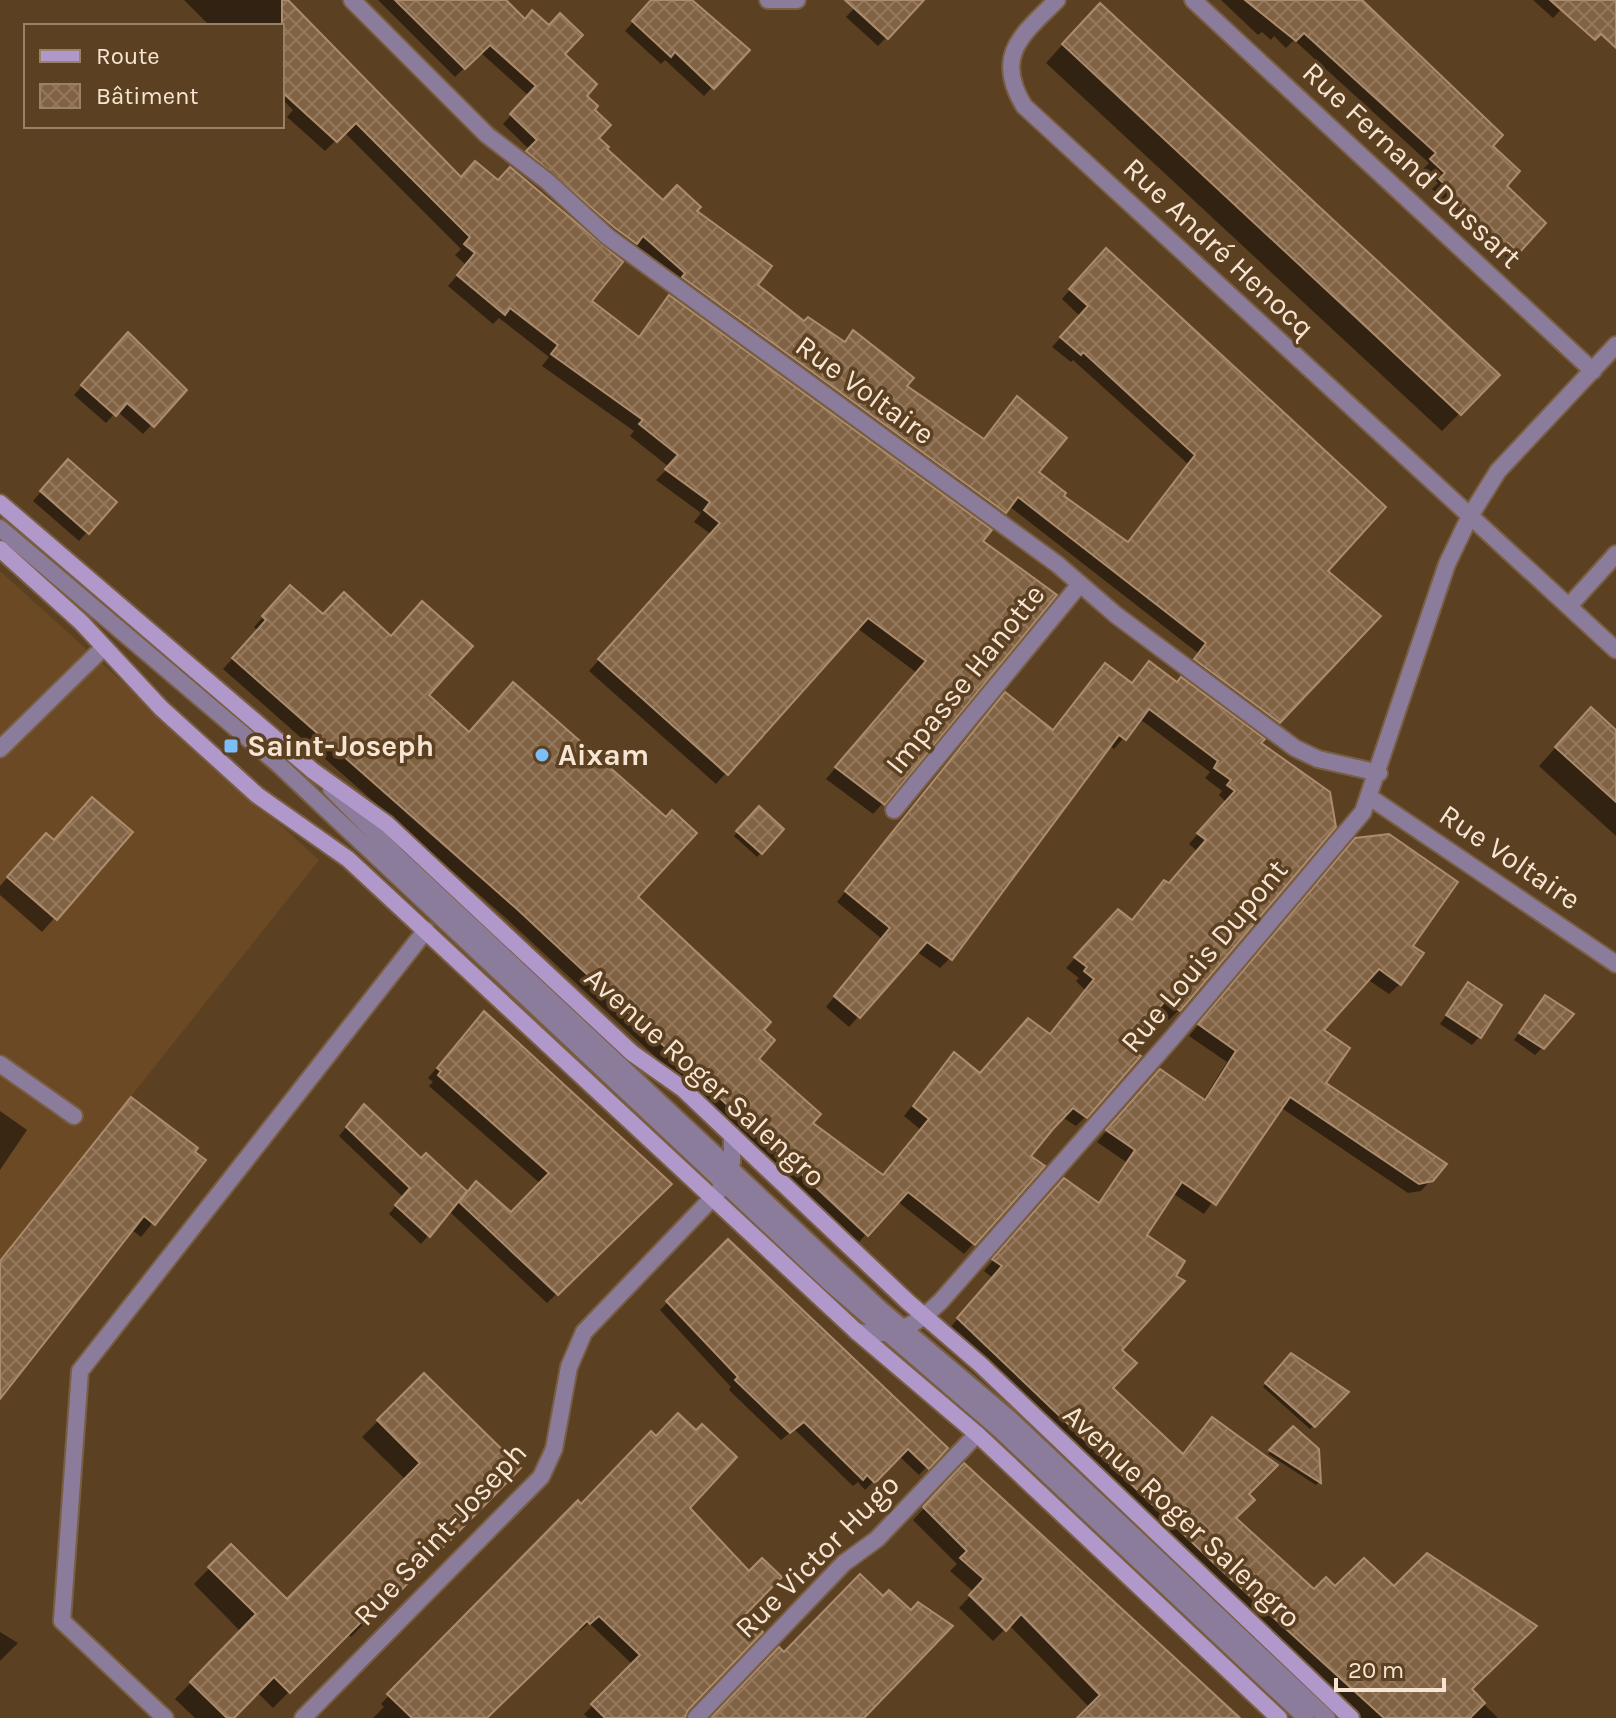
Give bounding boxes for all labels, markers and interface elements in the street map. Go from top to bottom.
legend [24,24,284,128]
text: Route [96,42,160,70]
street label: Rue Fernand Dussart [1295,54,1529,276]
text: Bâtiment [96,82,199,110]
street label: Rue André Henocq [1116,150,1322,346]
street label: Rue Voltaire [789,328,941,452]
street label: Impasse Hanotte [877,577,1053,781]
place label: Saint-Joseph [247,728,434,764]
marker: Saint-Joseph [222,737,240,755]
place label: Aixam [558,737,649,773]
marker: Aixam [533,746,551,764]
street label: Rue Voltaire [1432,797,1588,917]
street label: Rue Louis Dupont [1113,852,1295,1060]
street label: Avenue Roger Salengro [577,959,833,1195]
street label: Avenue Roger Salengro [1056,1397,1308,1635]
street label: Rue Saint-Joseph [346,1435,534,1633]
street label: Rue Victor Hugo [727,1466,907,1646]
scale bar [1336,1642,1444,1692]
text: 20 m [1348,1656,1404,1684]

